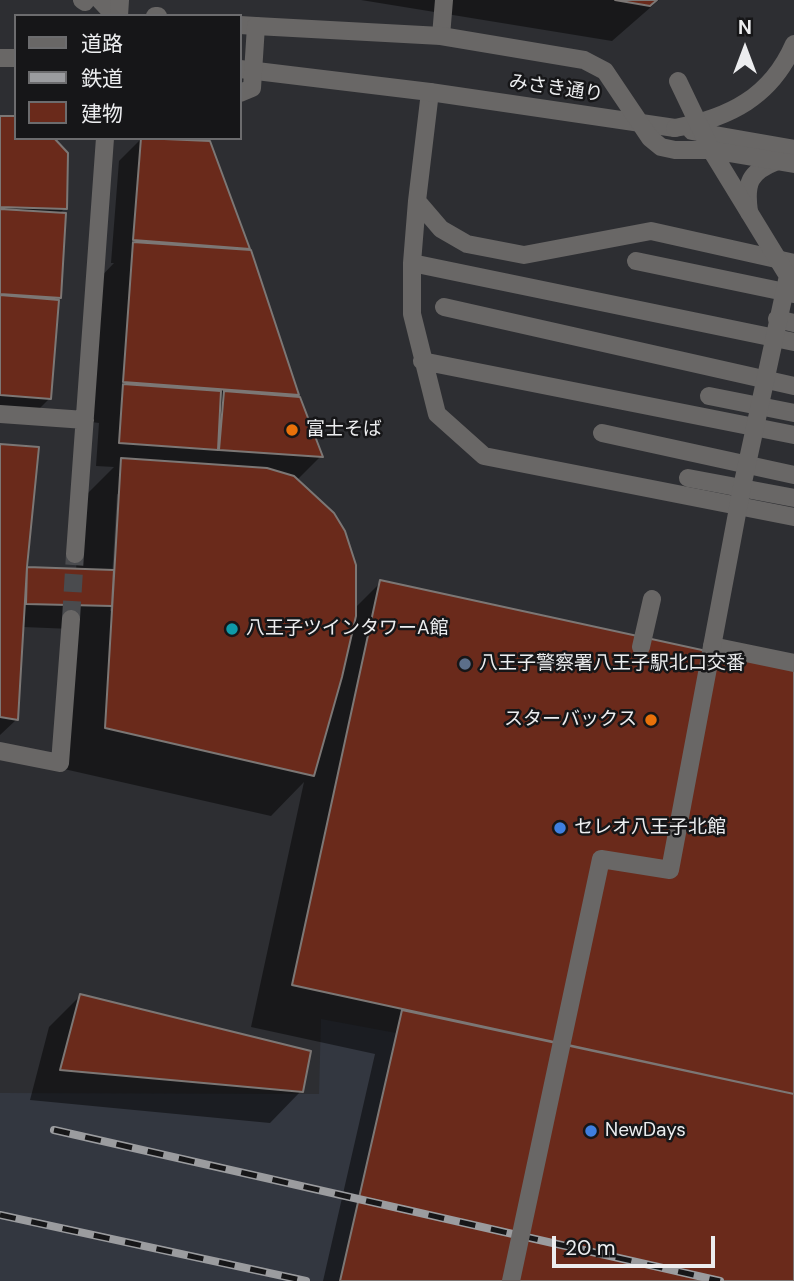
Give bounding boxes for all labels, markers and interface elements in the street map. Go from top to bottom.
legend [14,14,242,140]
north arrow [710,14,780,84]
text: N [738,15,752,40]
text: 道路 [81,30,123,58]
text: 鉄道 [81,65,123,93]
street label: みさき通り [507,71,605,107]
text: 建物 [81,100,123,128]
place label: 富士そば [306,419,382,441]
marker: 富士そば [284,422,300,438]
place label: 八王子ツインタワーA館 [246,618,449,640]
marker: 八王子ツインタワーA館 [224,621,240,637]
place label: 八王子警察署八王子駅北口交番 [479,653,745,675]
marker: 八王子警察署八王子駅北口交番 [457,656,473,672]
place label: スターバックス [504,709,637,731]
marker: スターバックス [643,712,659,728]
place label: セレオ八王子北館 [574,817,726,839]
marker: セレオ八王子北館 [552,820,568,836]
place label: NewDays [605,1120,686,1142]
marker: NewDays [583,1123,599,1139]
scale bar [556,1222,719,1266]
text: 20 m [565,1234,616,1262]

